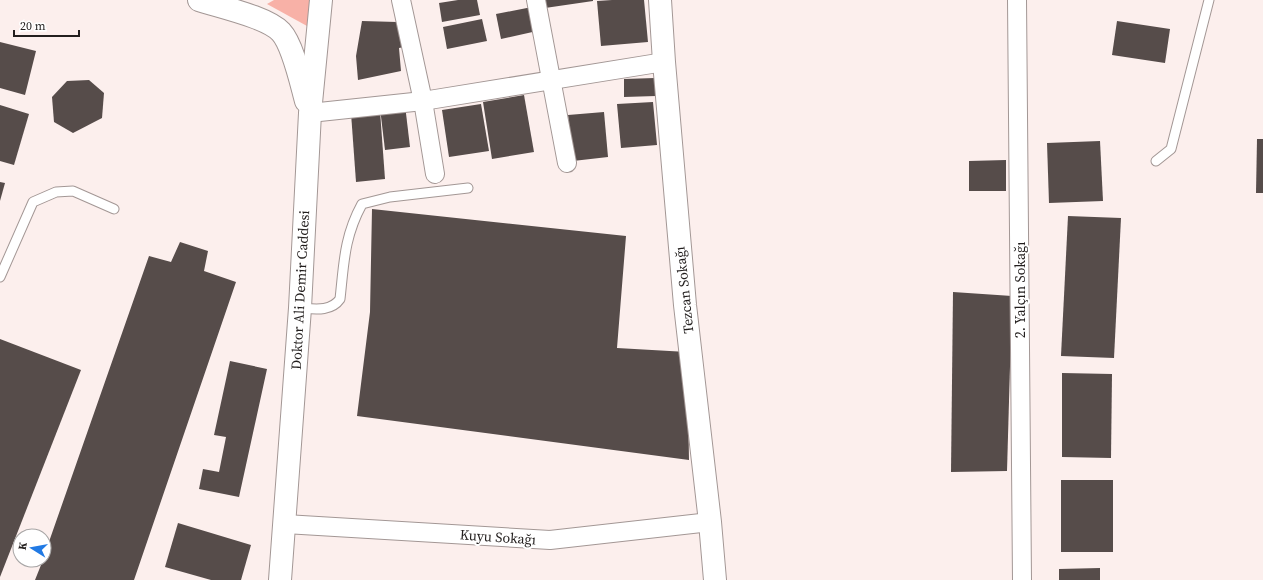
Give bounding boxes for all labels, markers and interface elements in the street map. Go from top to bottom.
scale bar [14,12,79,38]
text: 20 m [20,18,46,34]
street label: Doktor Ali Demir Caddesi [286,210,314,370]
street label: 2. Yalçın Sokağı [1010,242,1030,338]
street label: Tezcan Sokağı [669,245,699,335]
street label: Kuyu Sokağı [459,524,537,550]
north arrow [12,528,52,568]
text: K [15,541,31,551]

